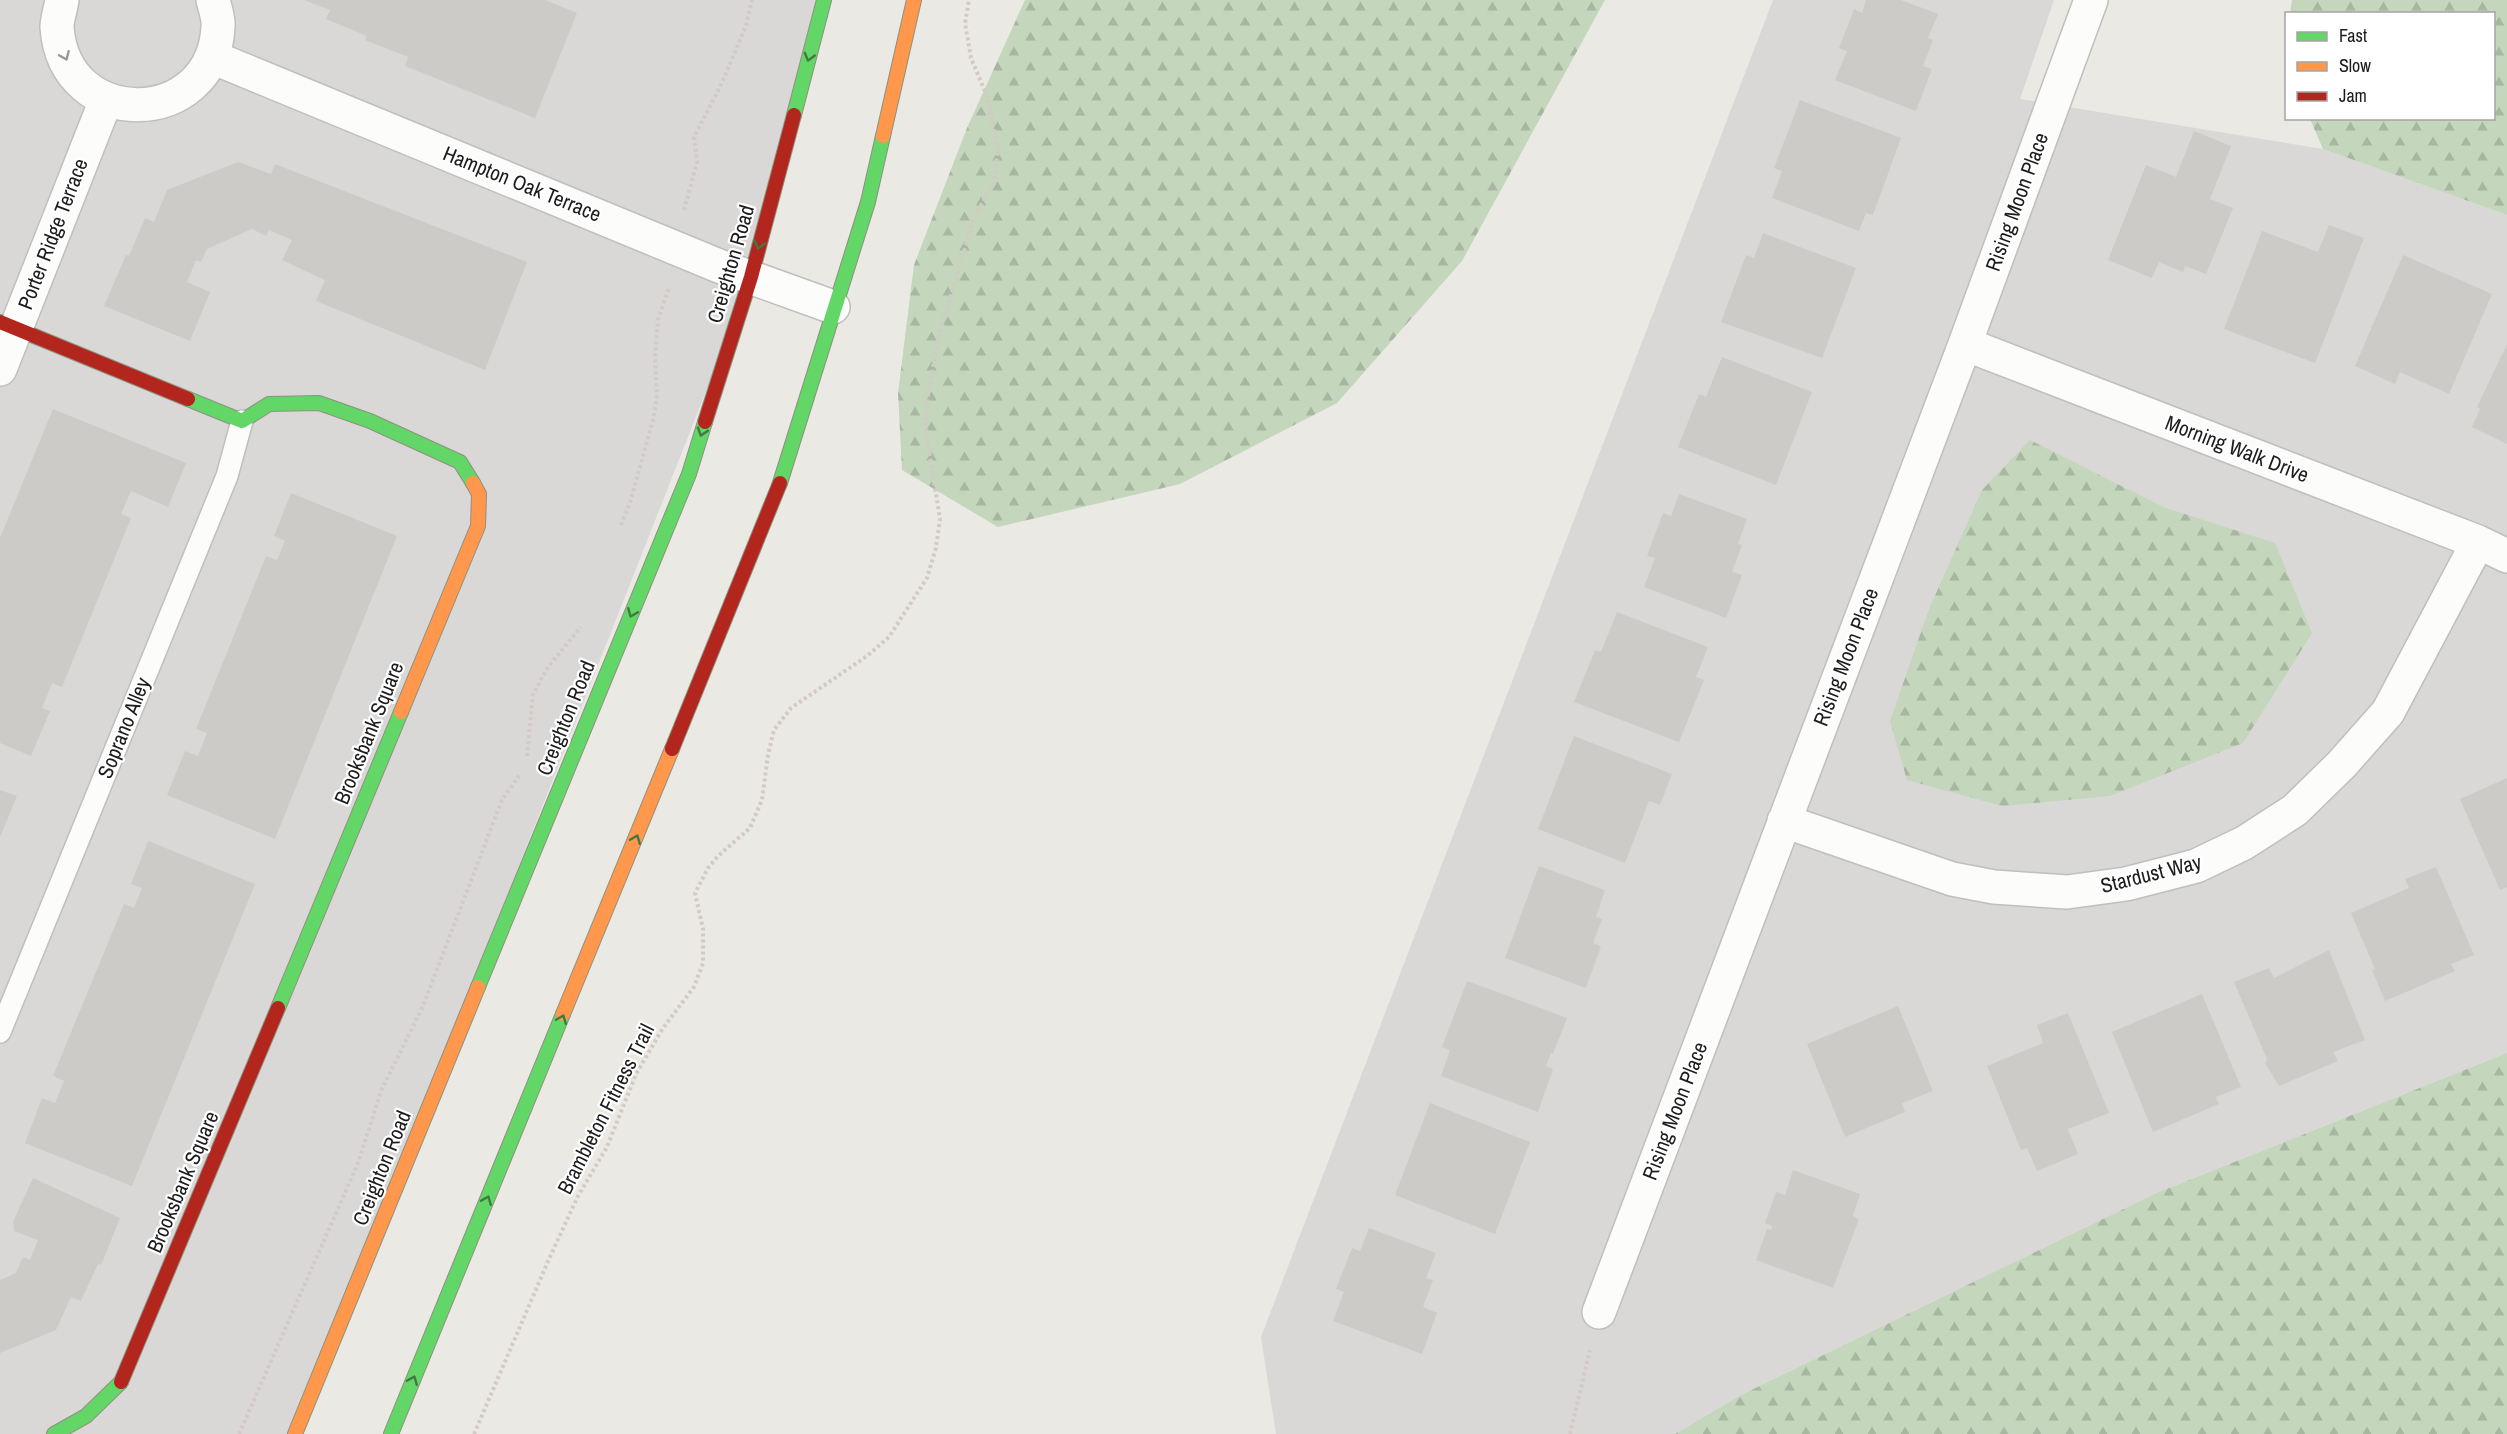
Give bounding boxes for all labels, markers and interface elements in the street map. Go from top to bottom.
legend [2285,12,2495,120]
text: Fast [2339,23,2367,48]
one-way arrow [58,50,70,61]
one-way arrow [803,51,816,61]
text: Slow [2339,53,2371,78]
text: Jam [2339,83,2367,108]
street label: Rising Moon Place [1978,129,2055,275]
street label: Hampton Oak Terrace [439,139,606,228]
street label: Porter Ridge Terrace [10,154,95,313]
street label: Creighton Road [700,201,761,326]
one-way arrow [754,240,767,250]
street label: Morning Walk Drive [2161,408,2313,489]
one-way arrow [697,426,709,437]
street label: Rising Moon Place [1806,584,1885,730]
one-way arrow [627,607,639,618]
street label: Creighton Road [529,656,602,780]
street label: Brooksbank Square [327,657,410,808]
street label: Soprano Alley [90,673,157,783]
one-way arrow [629,834,641,845]
street label: Stardust Way [2098,847,2205,900]
one-way arrow [555,1014,567,1025]
street label: Brambleton Fitness Trail [550,1019,661,1199]
street label: Rising Moon Place [1635,1038,1714,1184]
street label: Creighton Road [345,1106,418,1230]
street label: Brooksbank Square [140,1107,225,1257]
one-way arrow [480,1195,493,1205]
one-way arrow [406,1375,418,1386]

